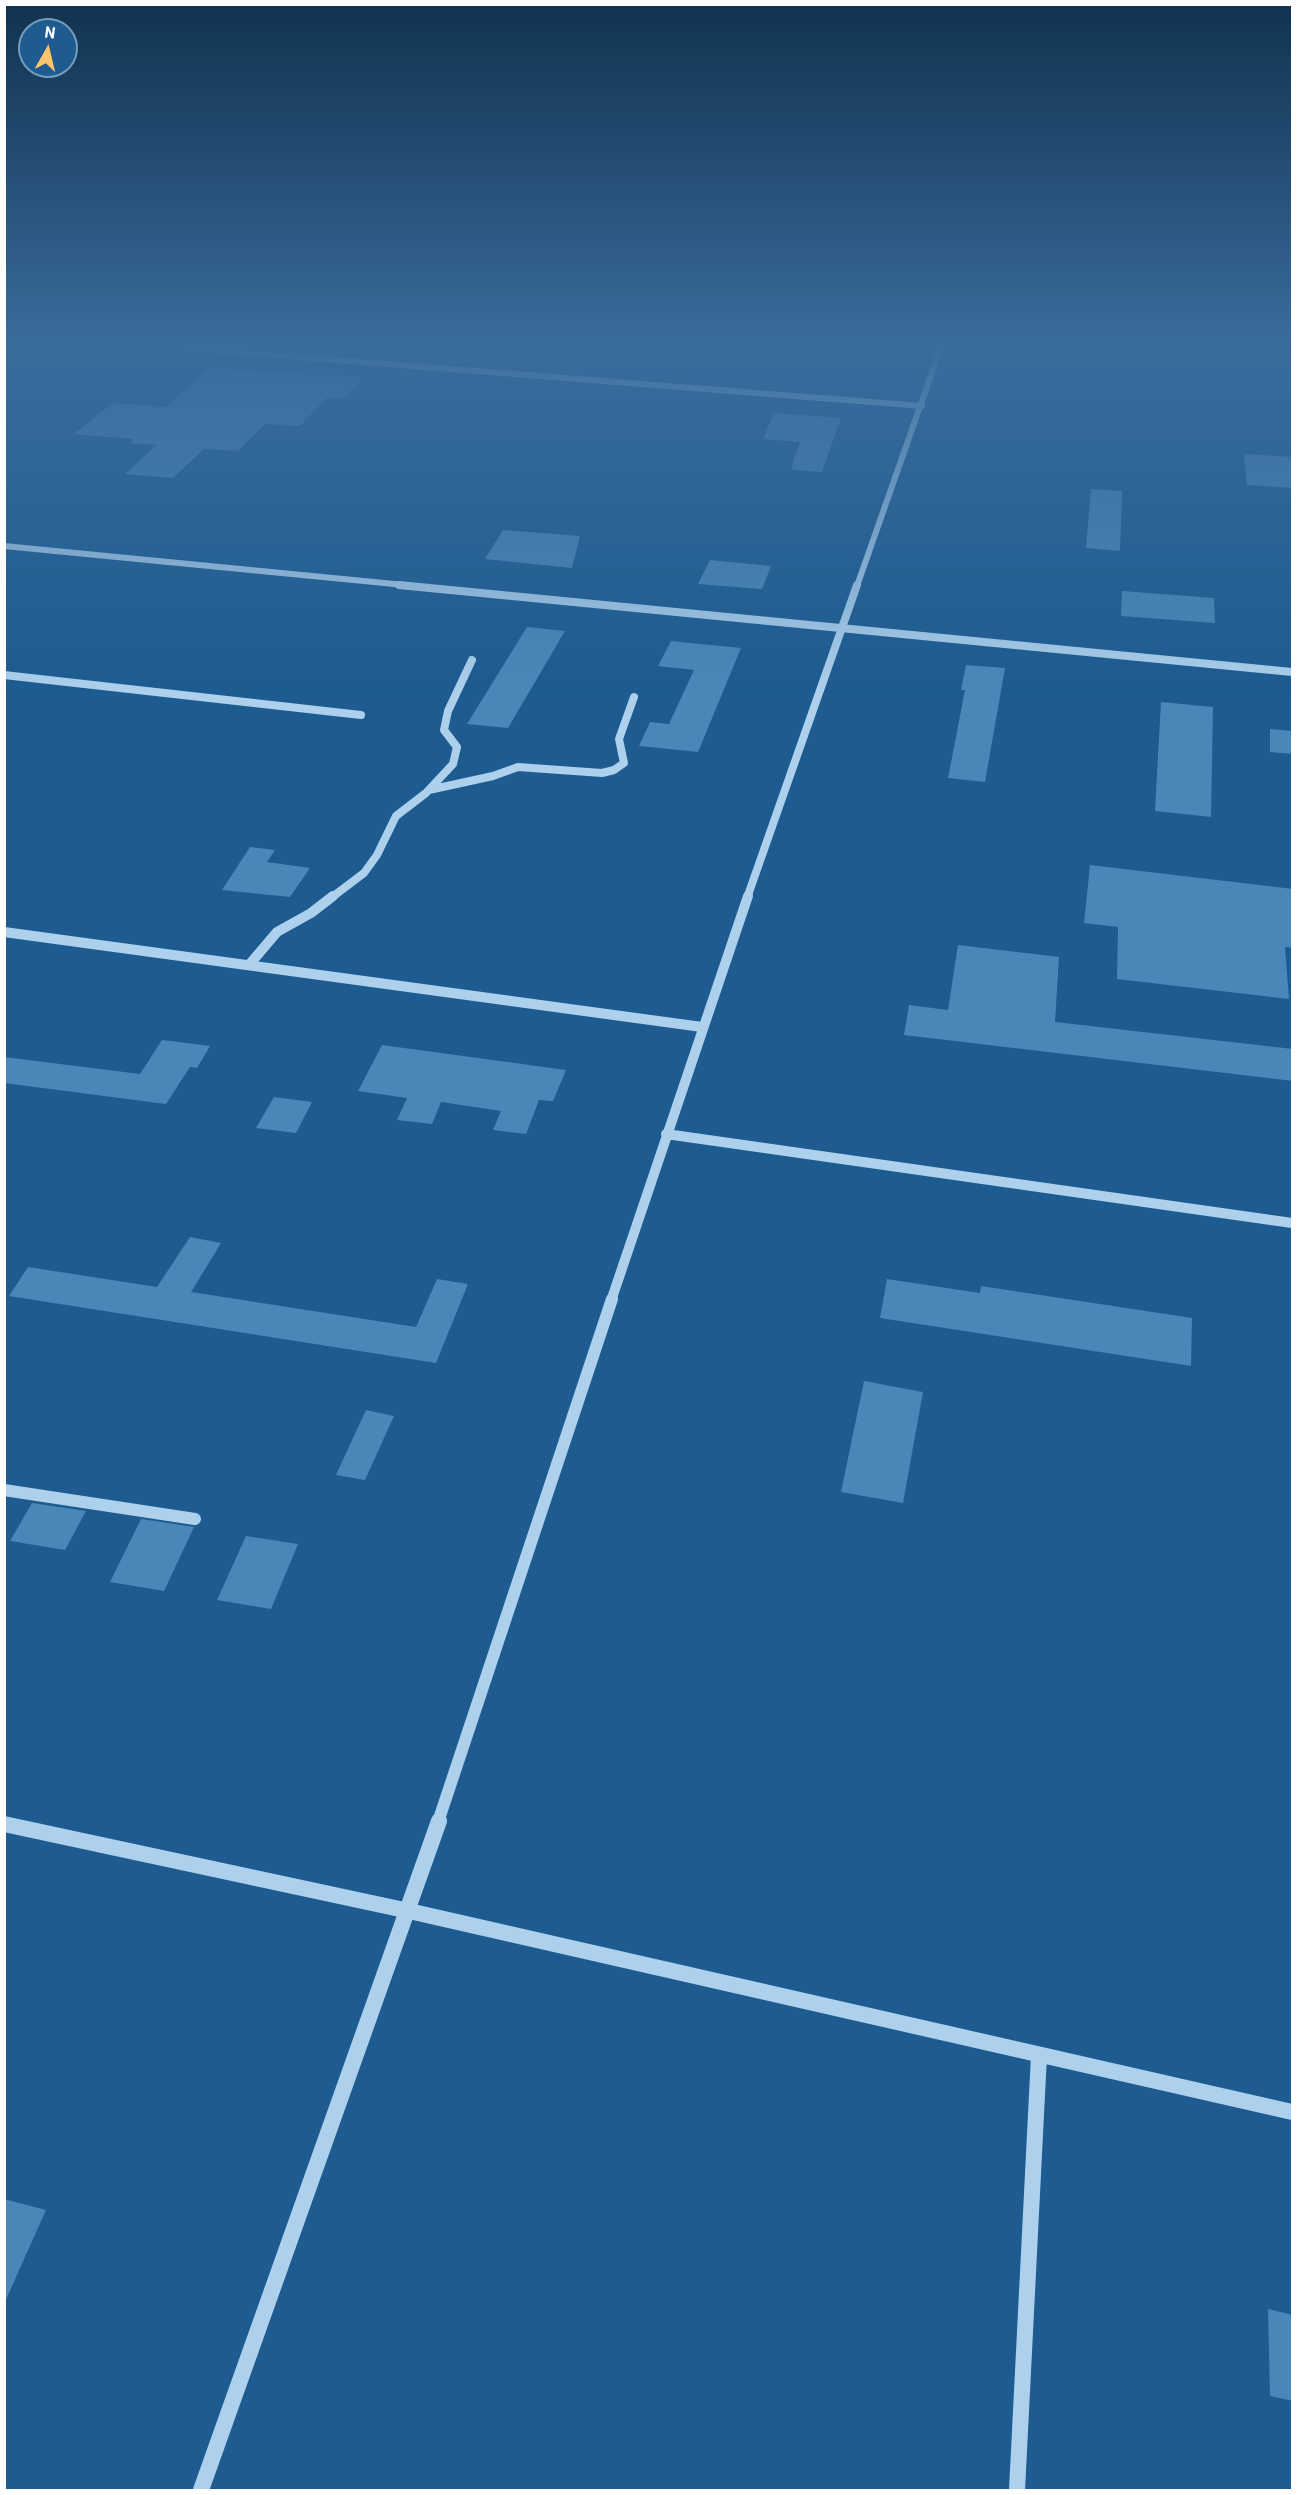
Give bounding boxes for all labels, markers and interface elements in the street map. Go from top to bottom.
north arrow [18,18,78,78]
text: N [44,22,57,42]

